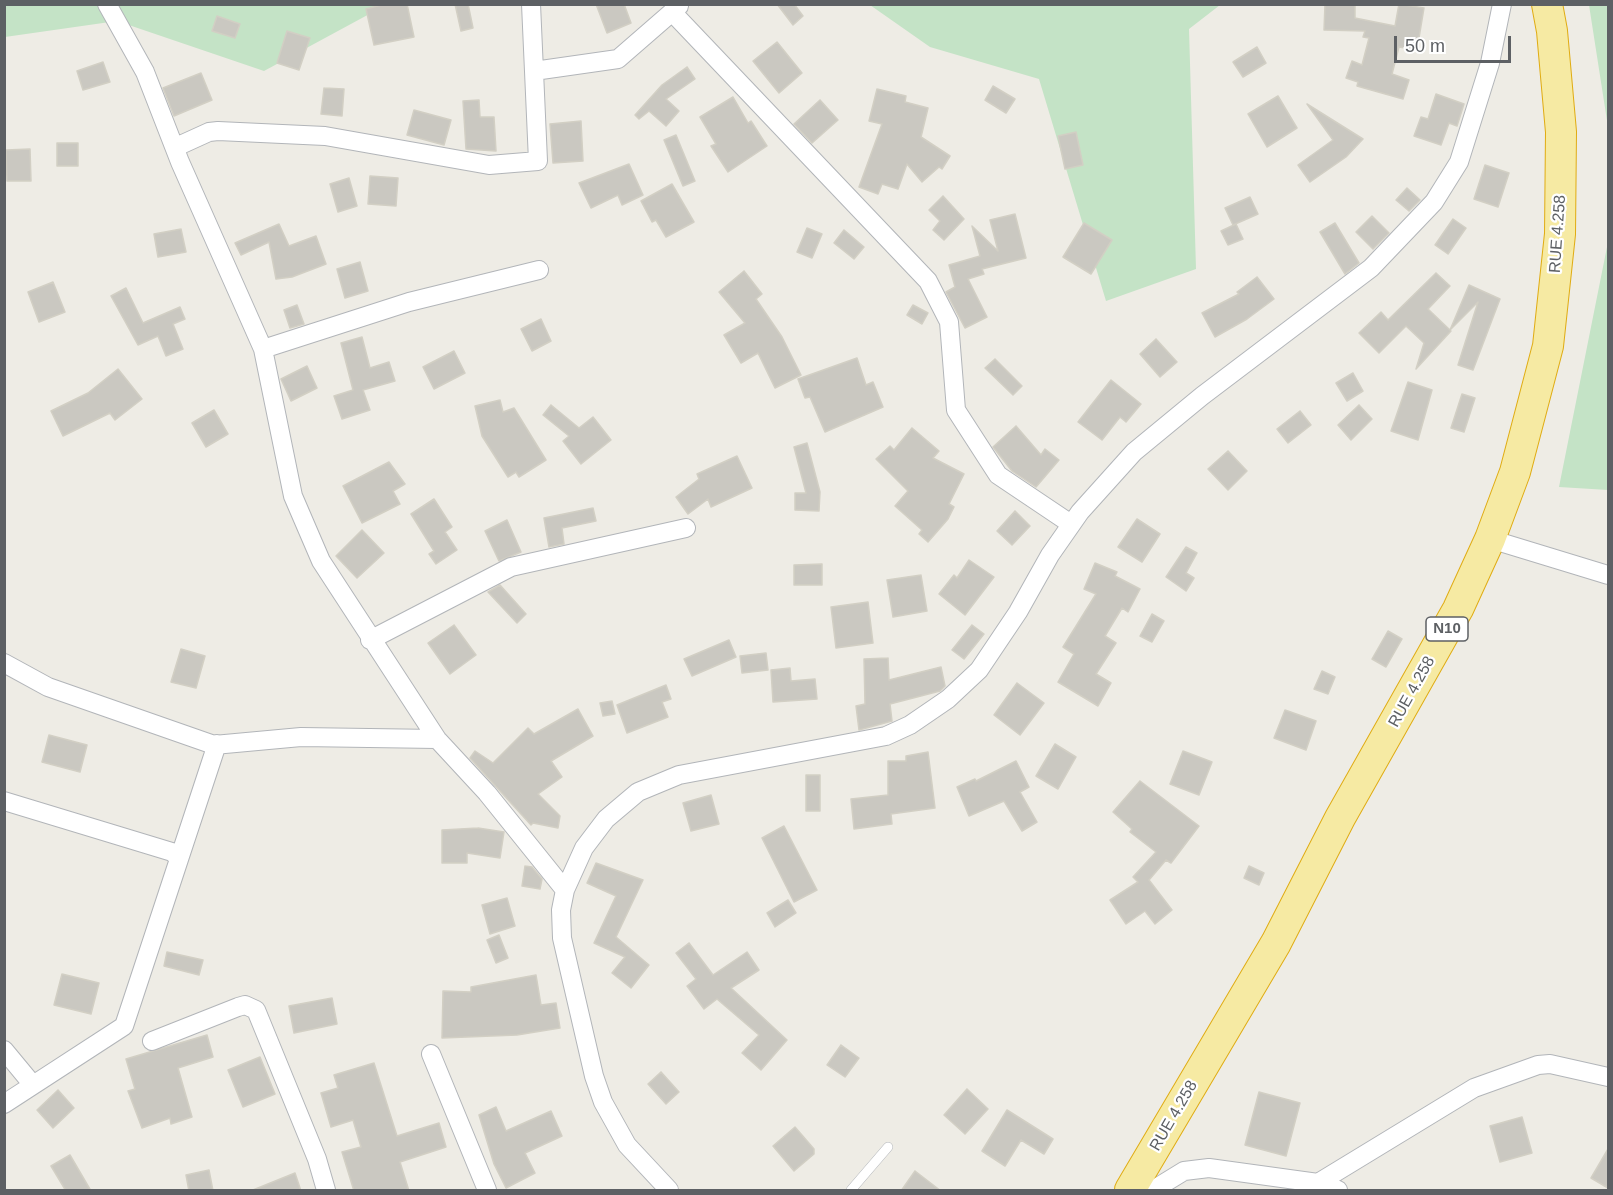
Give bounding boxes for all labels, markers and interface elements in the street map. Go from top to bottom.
scale bar [1397,24,1514,62]
text: 50 m [1405,36,1445,56]
street label: RUE 4.258 [1546,194,1570,274]
road number: N10 [1426,617,1468,641]
street label: RUE 4.258 [1385,653,1439,731]
street label: RUE 4.258 [1146,1077,1202,1155]

